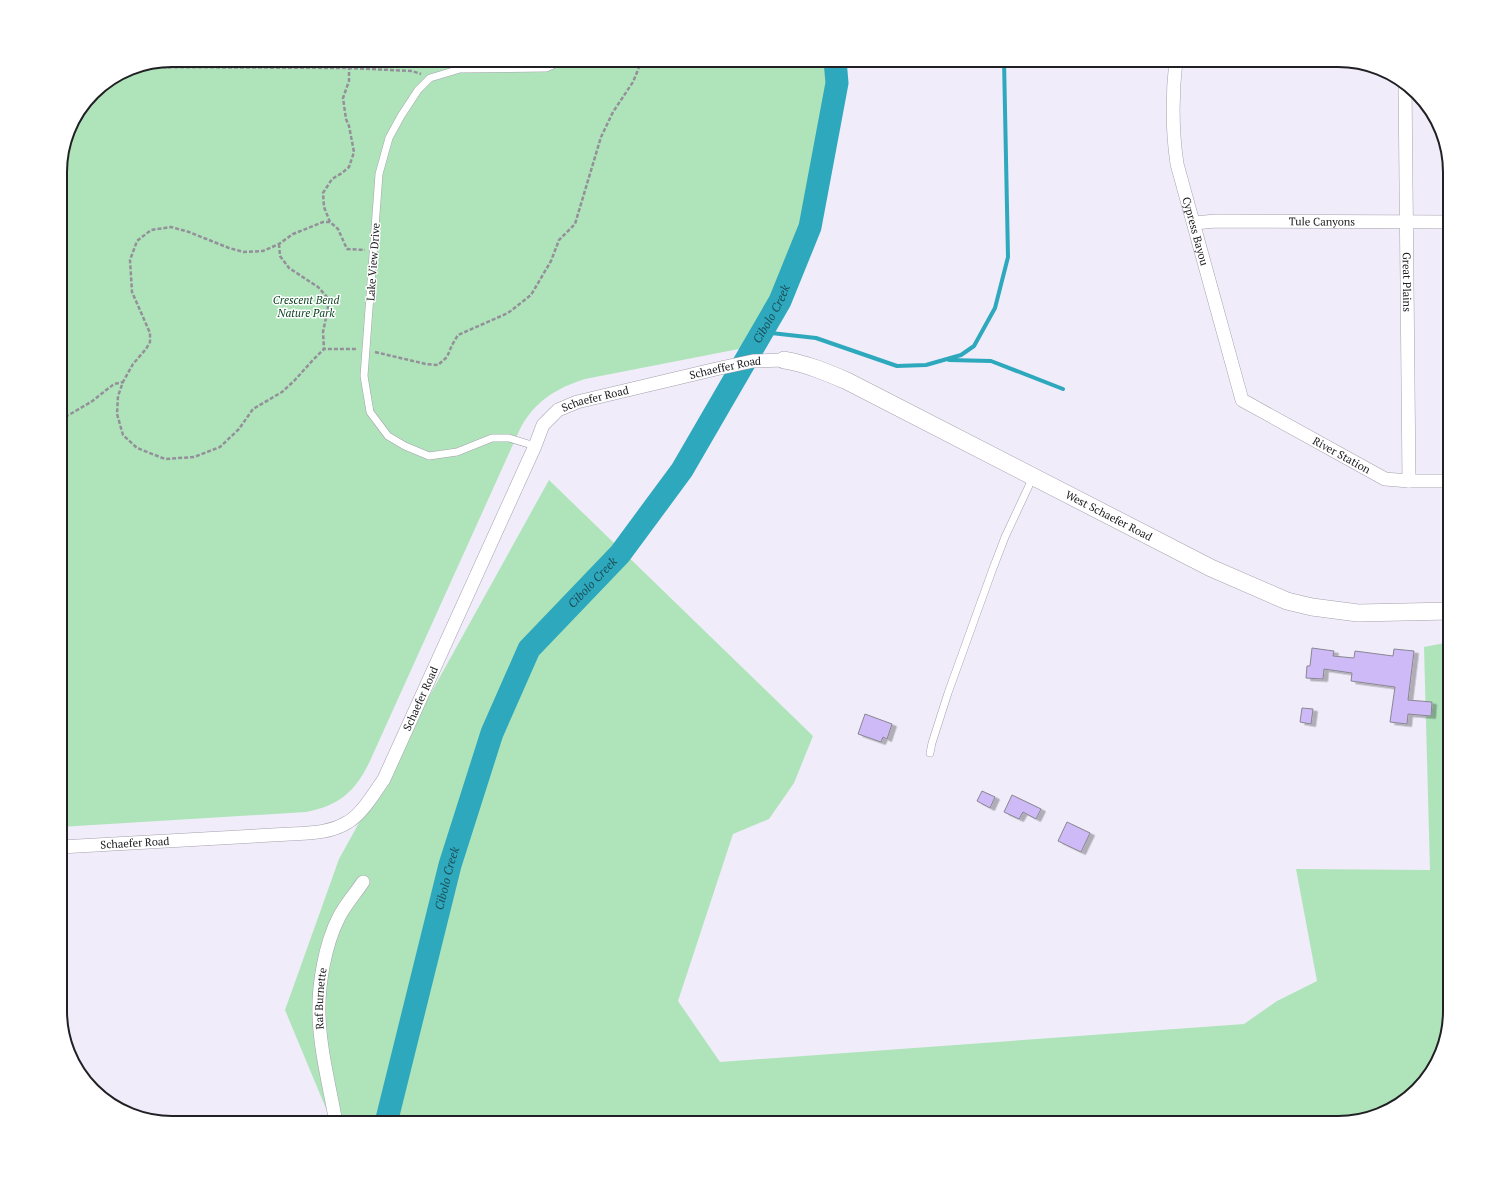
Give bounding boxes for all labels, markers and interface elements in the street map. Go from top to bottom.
street label: Cypress Bayou [1179,195,1212,268]
street label: Tule Canyons [1289,214,1355,229]
street label: Lake View Drive [363,222,383,302]
street label: Great Plains [1400,252,1414,312]
water label: Cibolo Creek [749,282,793,346]
park label: Crescent Bend Nature Park [273,293,339,320]
street label: Schaeffer Road [688,354,761,382]
street label: Schaefer Road [559,383,630,415]
street label: River Station [1310,434,1373,477]
street label: West Schaefer Road [1063,487,1155,544]
water label: Cibolo Creek [564,554,620,611]
street label: Schaefer Road [400,664,441,733]
street label: Schaefer Road [100,834,170,852]
water label: Cibolo Creek [431,845,462,911]
street label: Raf Burnette [312,966,330,1030]

